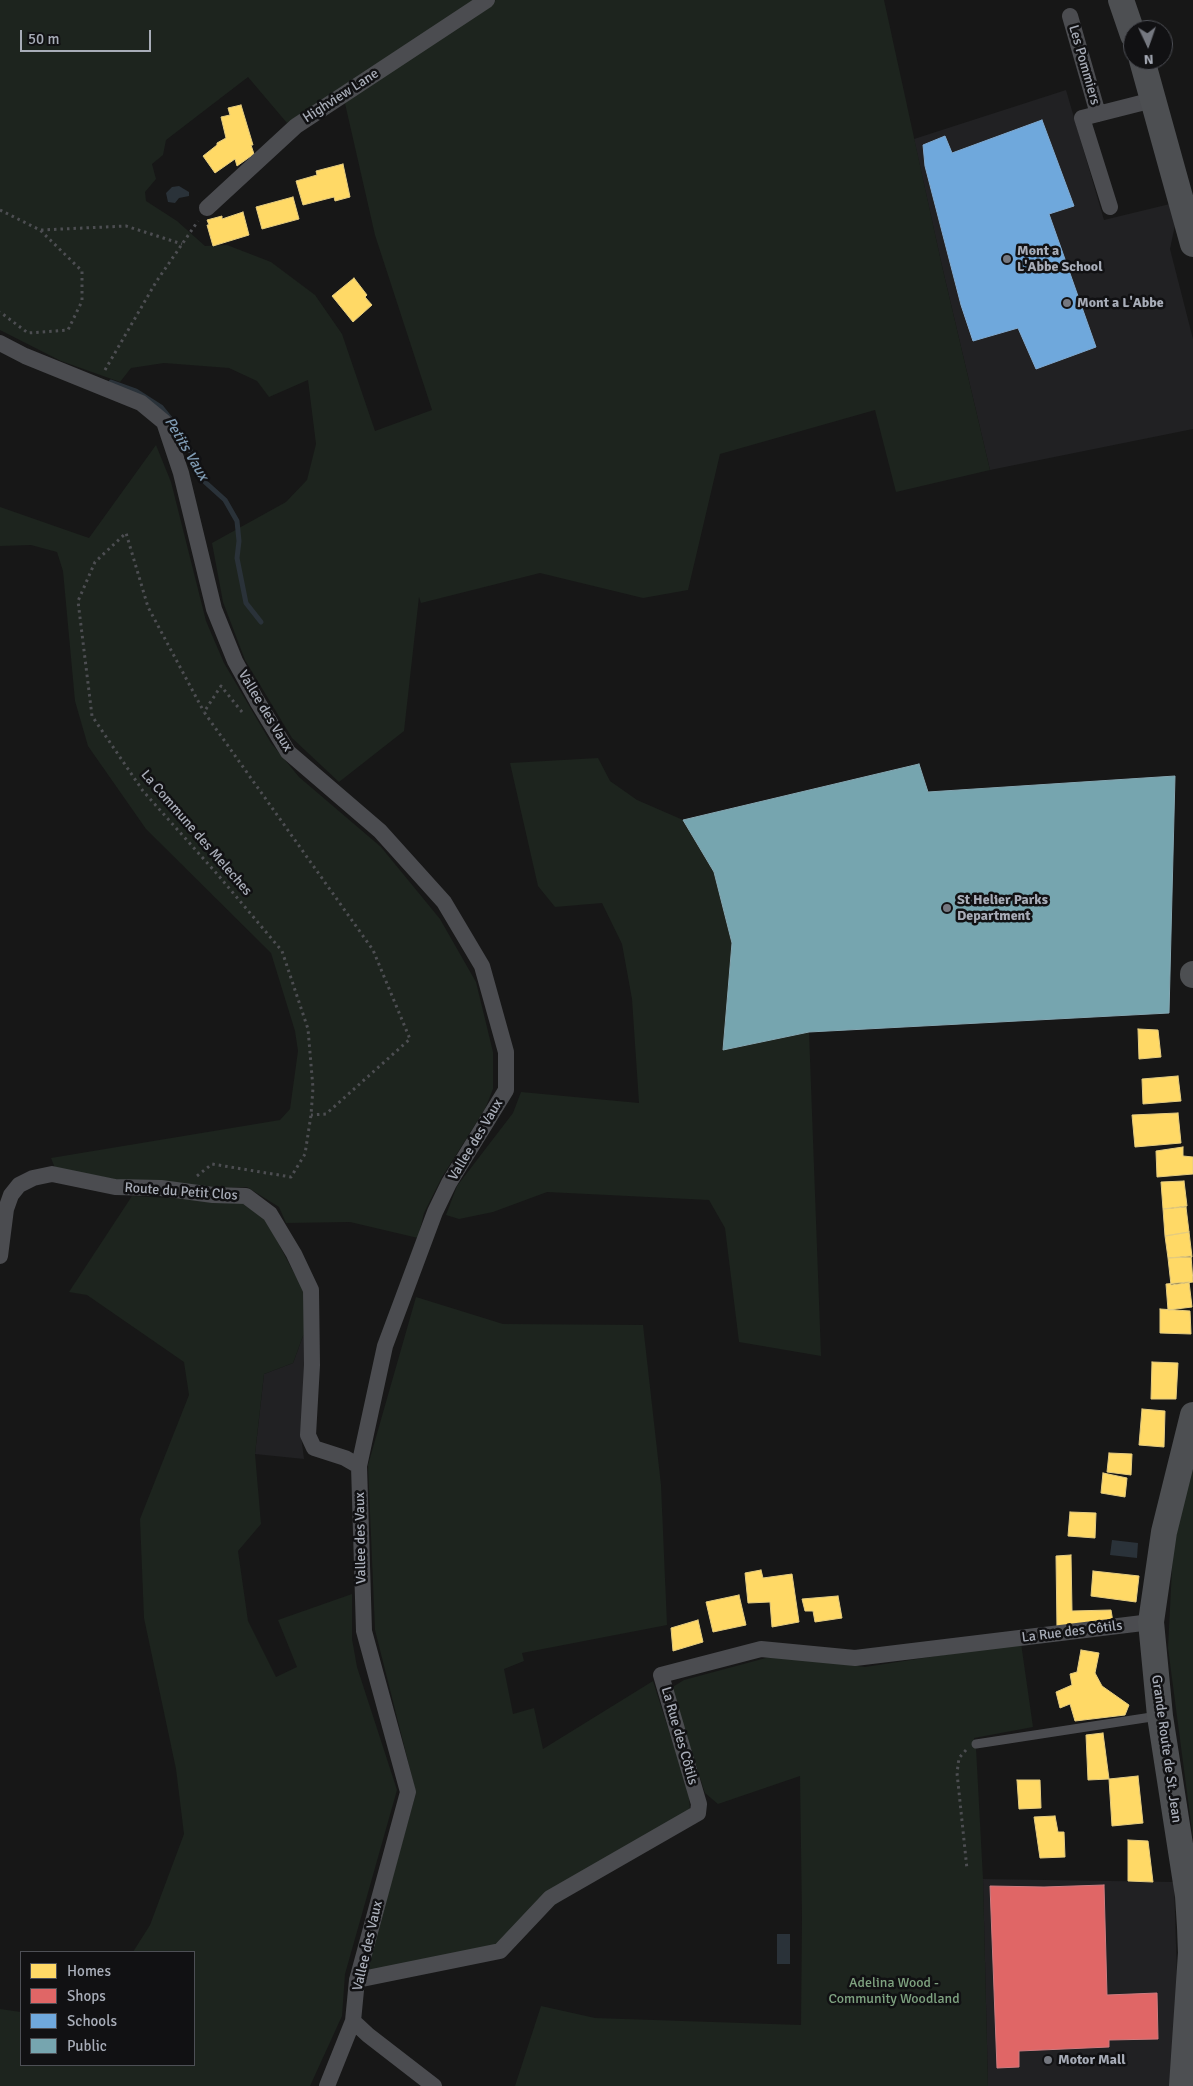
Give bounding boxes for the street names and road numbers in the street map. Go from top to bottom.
street label: Les Pommiers [1065,23,1103,107]
street label: Highview Lane [300,65,382,127]
street label: Vallee des Vaux [234,667,296,755]
street label: La Commune des Meleches [137,767,255,899]
street label: Vallee des Vaux [445,1096,507,1184]
street label: Route du Petit Clos [124,1180,238,1204]
street label: Vallee des Vaux [352,1492,370,1584]
street label: La Rue des Côtils [1021,1617,1123,1647]
street label: Grande Route de St. Jean [1147,1674,1185,1824]
street label: La Rue des Côtils [657,1685,701,1787]
street label: Vallee des Vaux [349,1899,387,1993]

